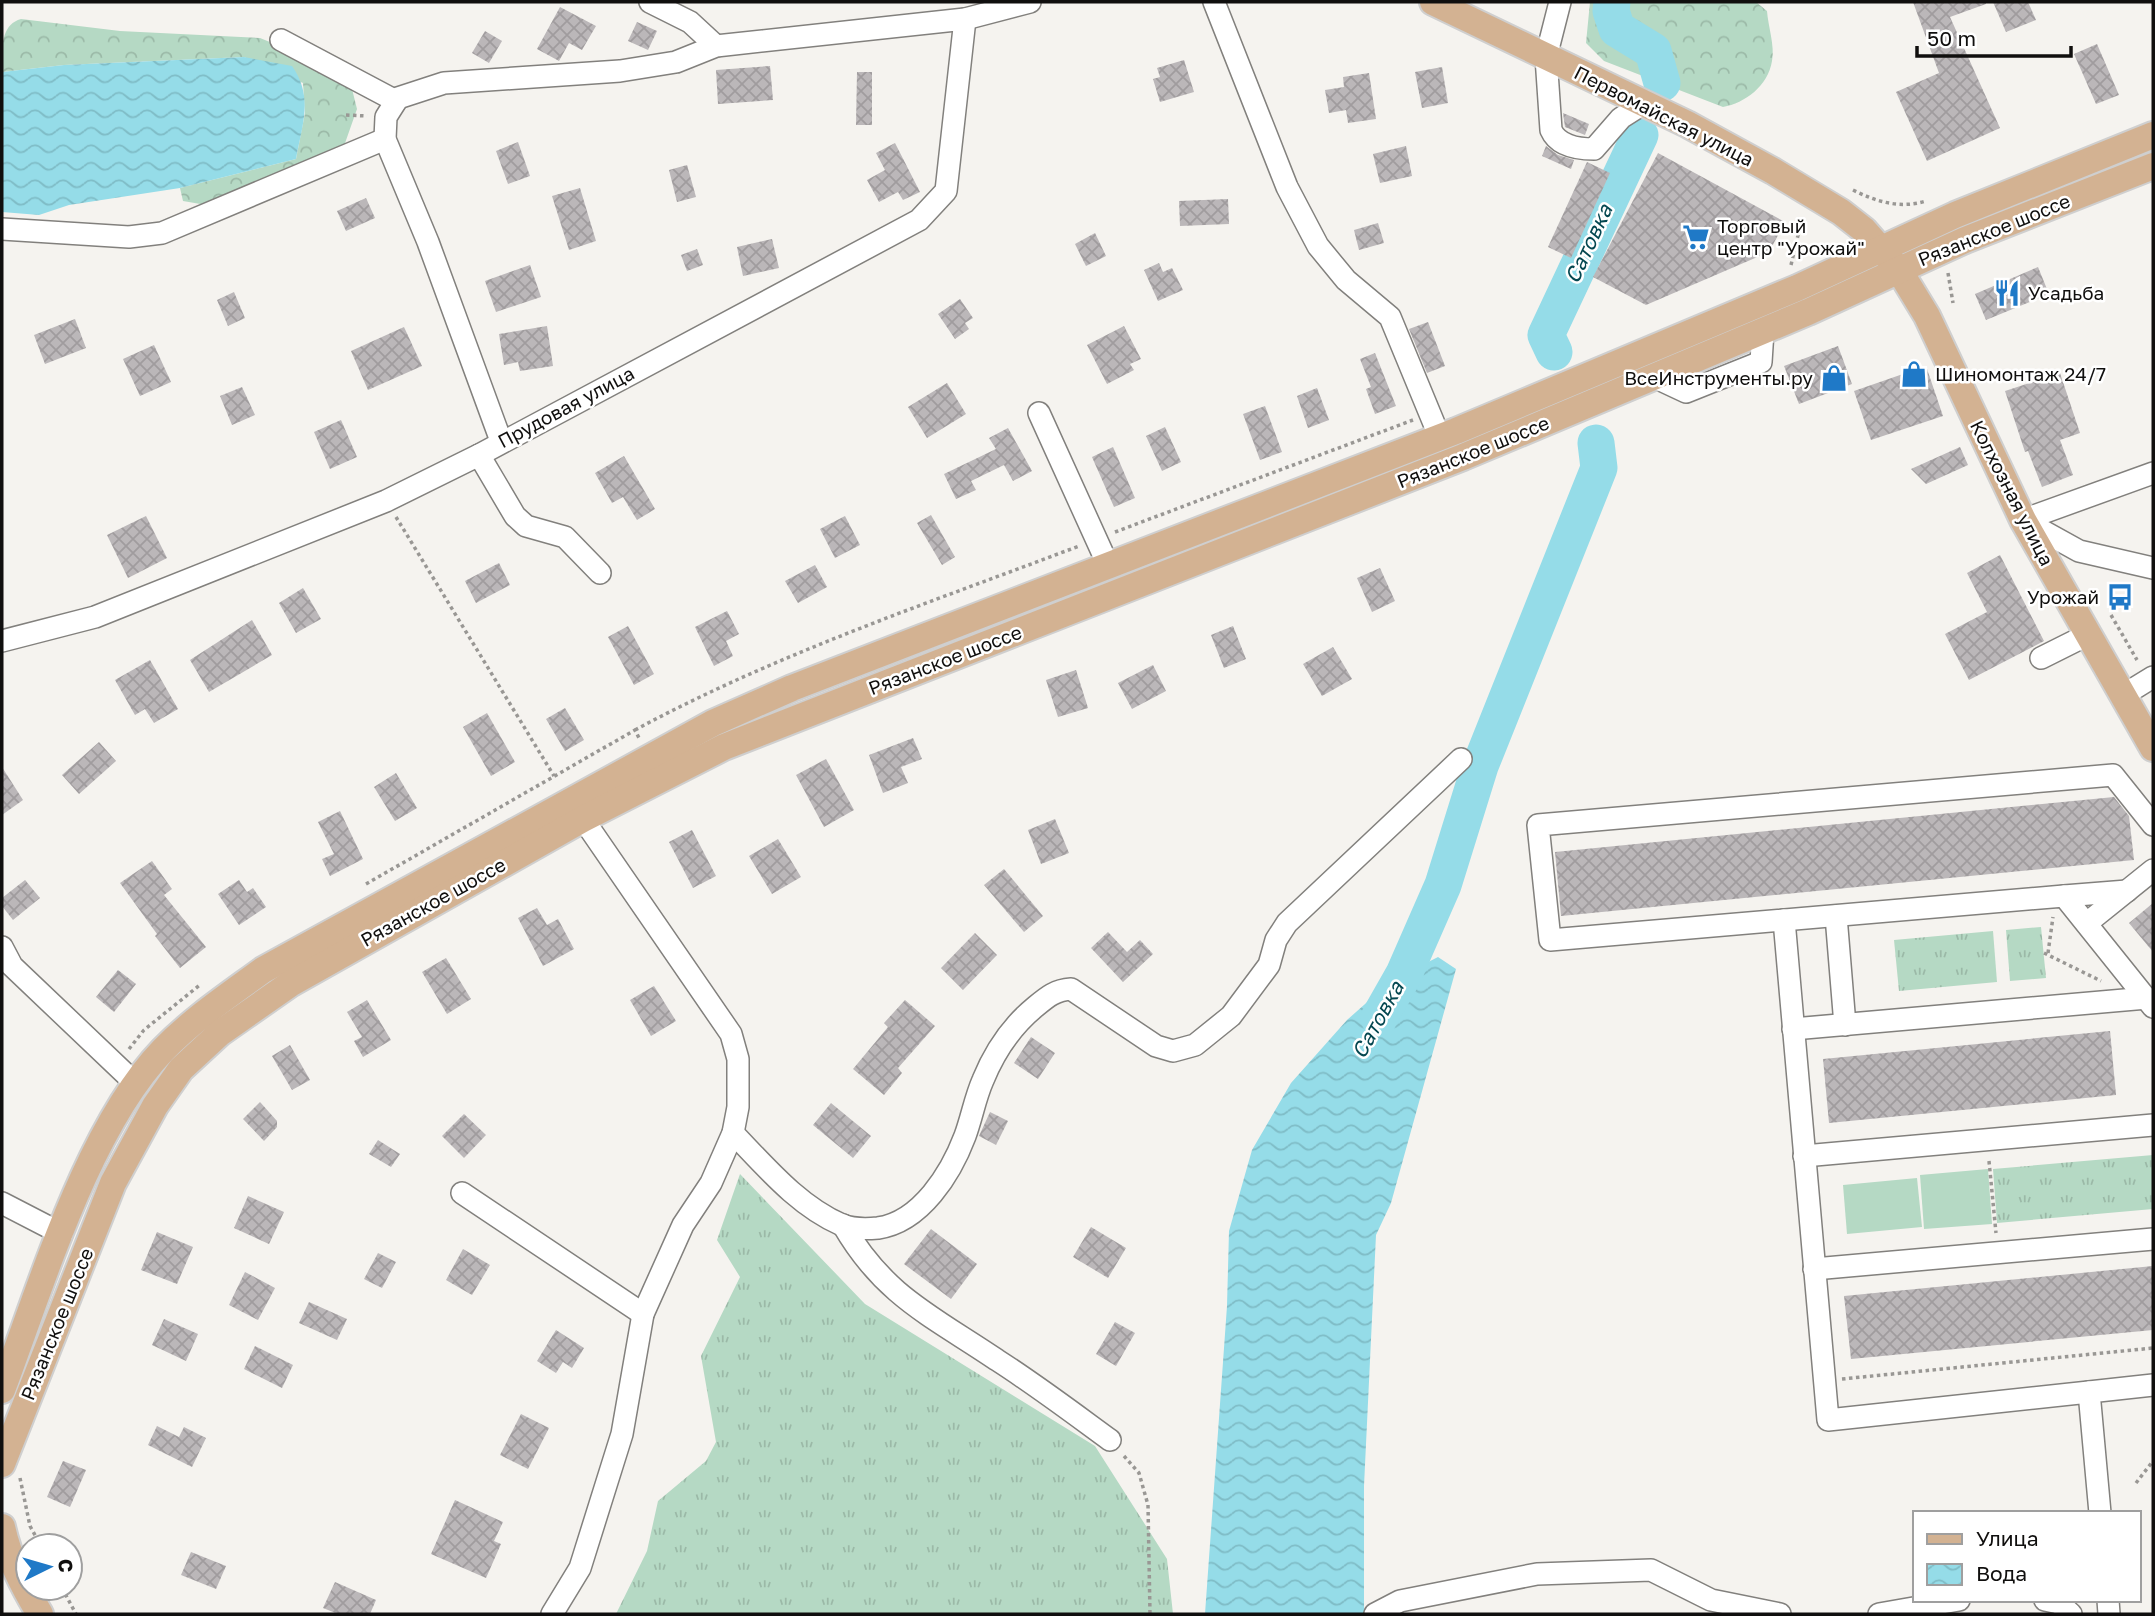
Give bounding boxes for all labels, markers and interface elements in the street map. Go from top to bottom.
scale bar [1917,14,2071,58]
text: 50 m [1927,25,1976,51]
street label: Первомайская улица [1571,60,1758,171]
street label: Рязанское шоссе [1914,188,2073,271]
water label: Сатовка [1559,199,1618,287]
place label: Торговый центр "Урожай" [1717,214,1865,259]
supermarket icon: Торговый центр "Урожай" [1681,222,1711,252]
restaurant icon: Усадьба [1992,278,2022,308]
place label: Усадьба [2028,281,2104,304]
shop icon: Шиномонтаж 24/7 [1899,359,1929,389]
street label: Прудовая улица [494,361,638,452]
place label: Шиномонтаж 24/7 [1935,362,2106,385]
shop icon: ВсеИнструменты.ру [1819,363,1849,393]
place label: ВсеИнструменты.ру [1624,366,1813,389]
street label: Рязанское шоссе [1393,410,1552,493]
street label: Колхозная улица [1966,416,2059,569]
bus stop icon: Урожай [2105,582,2135,612]
place label: Урожай [2027,585,2099,608]
street label: Рязанское шоссе [865,620,1025,699]
street label: Рязанское шоссе [356,852,509,951]
water label: Сатовка [1345,975,1409,1063]
street label: Рязанское шоссе [15,1244,98,1403]
legend [1913,1511,2141,1602]
text: Улица [1976,1525,2039,1551]
north arrow [14,1532,84,1602]
text: С [54,1558,78,1573]
text: Вода [1976,1560,2027,1586]

